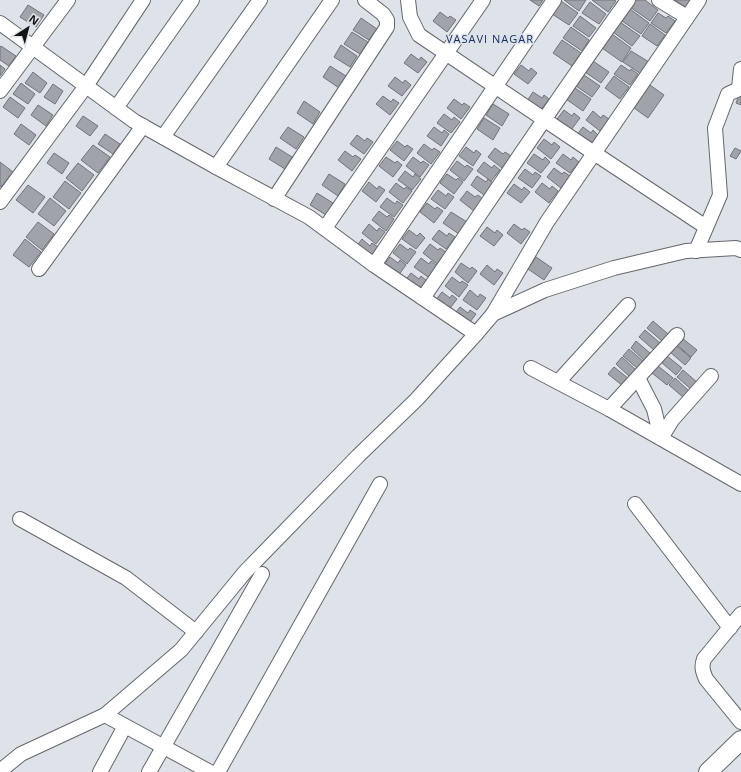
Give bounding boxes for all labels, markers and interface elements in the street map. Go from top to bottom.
north arrow [8,8,48,48]
text: N [26,11,42,28]
district label: VASAVI NAGAR [446,31,534,46]

